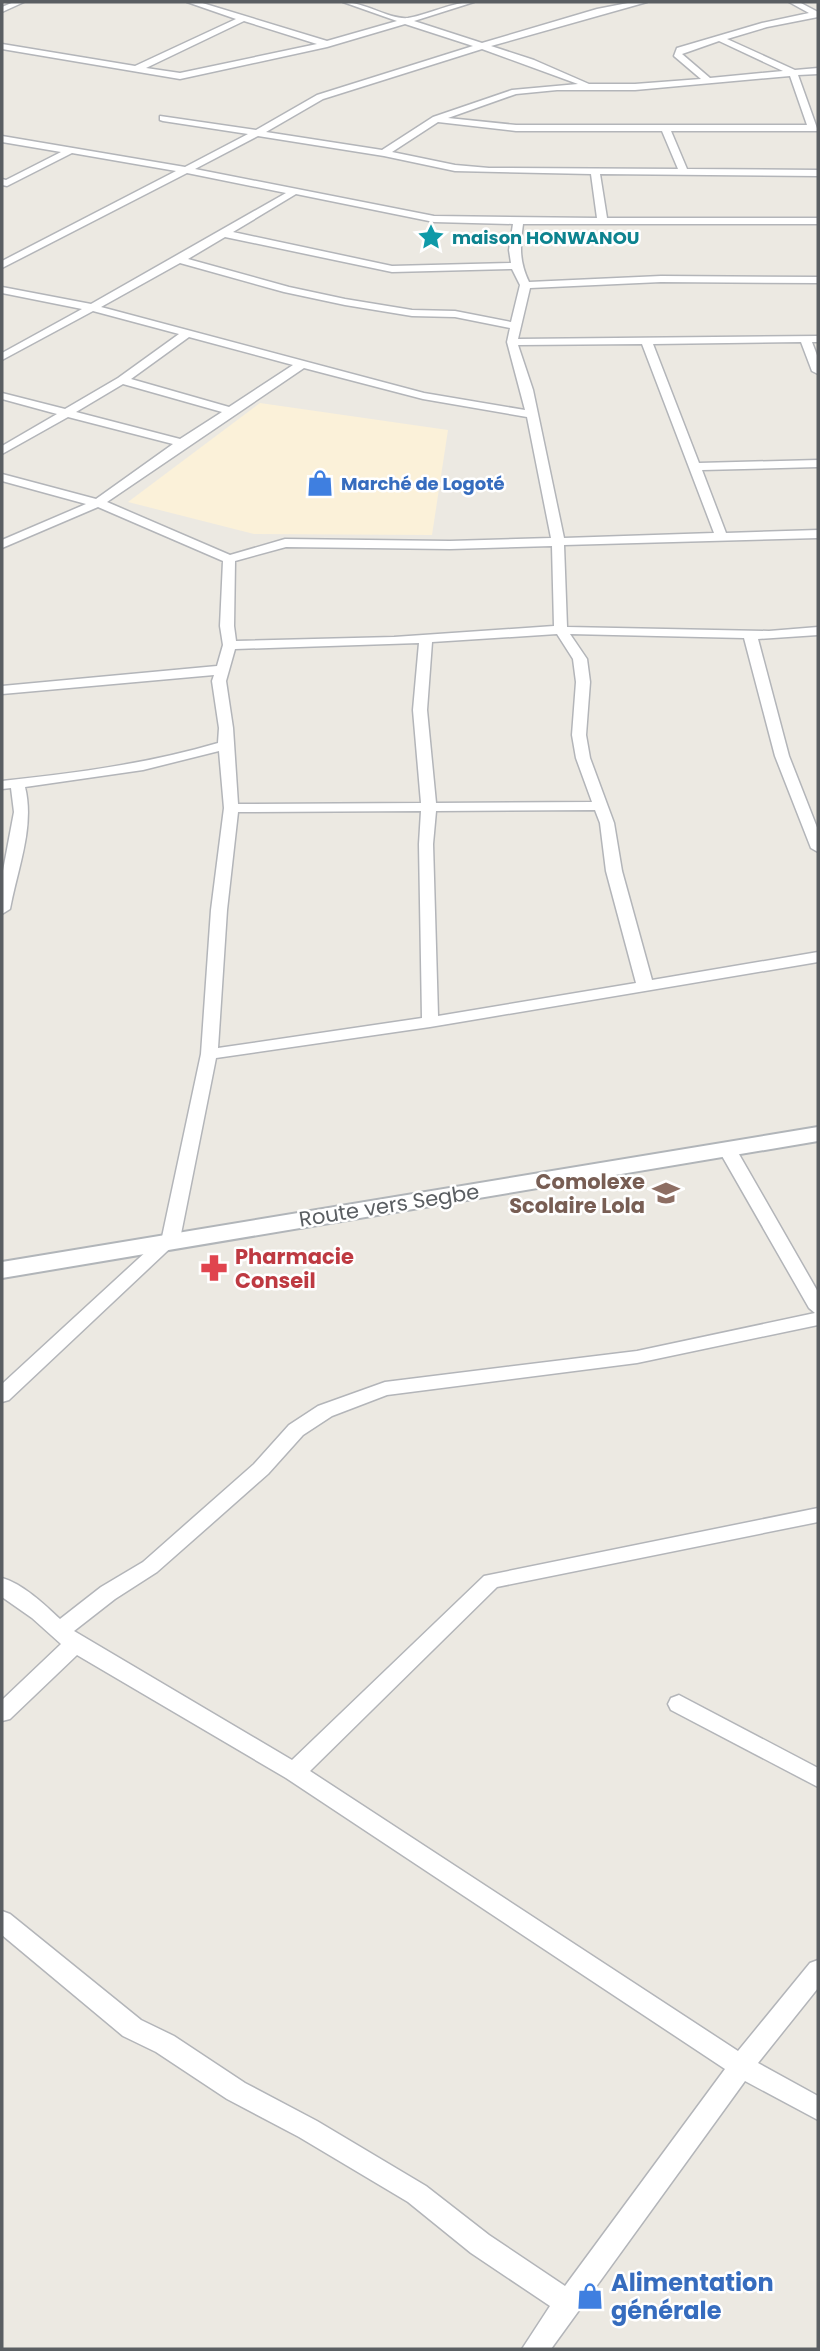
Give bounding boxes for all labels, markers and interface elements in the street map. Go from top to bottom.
place icon: maison HONWANOU [416,222,446,252]
place label: maison HONWANOU [452,225,639,250]
shop icon: Marché de Logoté [305,468,335,498]
place label: Marché de Logoté [341,471,505,496]
place label: Comolexe Scolaire Lola [509,1167,645,1220]
street label: Route vers Segbe [297,1176,481,1234]
school or university icon: Comolexe Scolaire Lola [651,1178,681,1208]
place label: Pharmacie Conseil [235,1242,354,1295]
pharmacy icon: Pharmacie Conseil [199,1253,229,1283]
place label: Alimentation générale [611,2266,774,2327]
shop icon: Alimentation générale [575,2281,605,2311]

